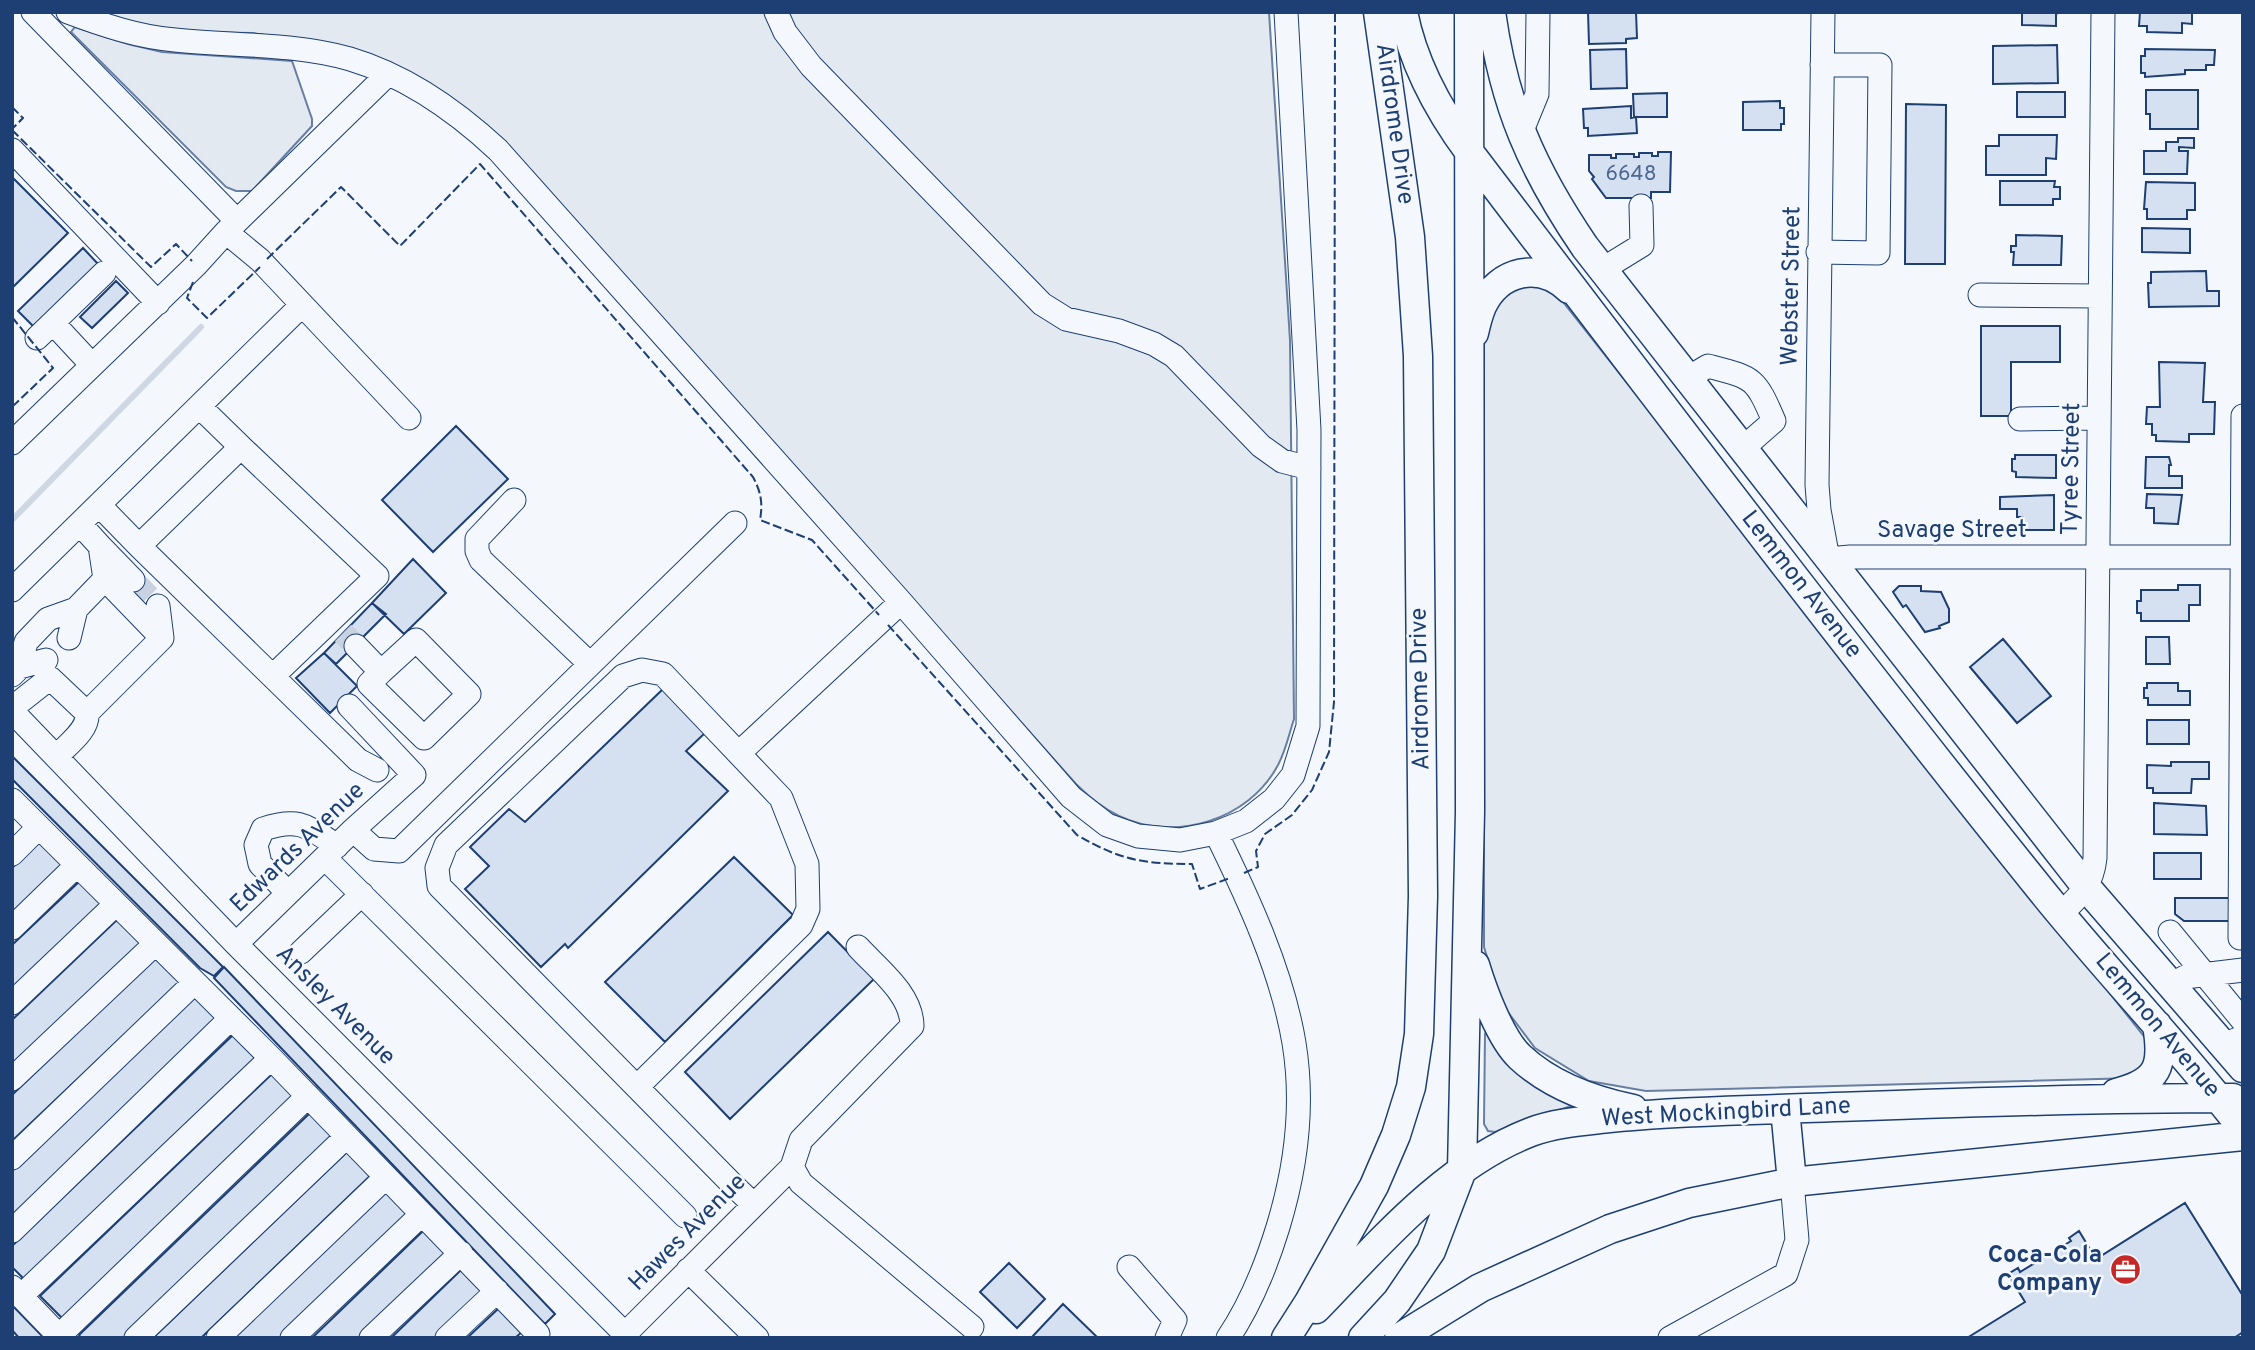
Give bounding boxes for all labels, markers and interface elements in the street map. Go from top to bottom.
street label: Airdrome Drive [1368,41,1420,207]
house number: 6648 [1606,161,1656,188]
street label: Webster Street [1776,206,1808,366]
street label: Tyree Street [2056,402,2088,536]
street label: Lemmon Avenue [1734,505,1868,665]
street label: Savage Street [1877,516,2027,546]
street label: Airdrome Drive [1405,607,1437,771]
street label: Edwards Avenue [225,776,371,920]
street label: Ansley Avenue [269,940,401,1072]
street label: Lemmon Avenue [2088,948,2226,1104]
street label: West Mockingbird Lane [1600,1091,1852,1135]
street label: Hawes Avenue [623,1168,753,1298]
place label: Coca-Cola Company [1988,1241,2102,1299]
office icon: Coca-Cola Company [2108,1253,2142,1287]

